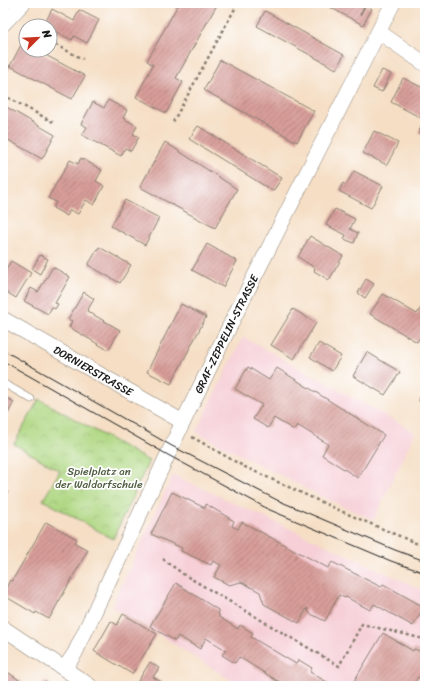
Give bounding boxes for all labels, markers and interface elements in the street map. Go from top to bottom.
north arrow [18,18,58,58]
text: N [36,26,57,42]
street label: GRAF-ZEPPELIN-STRASSE [189,271,264,397]
street label: DORNIERSTRASSE [49,341,137,402]
park label: Spielplatz an der Waldorfschule [55,462,143,494]

